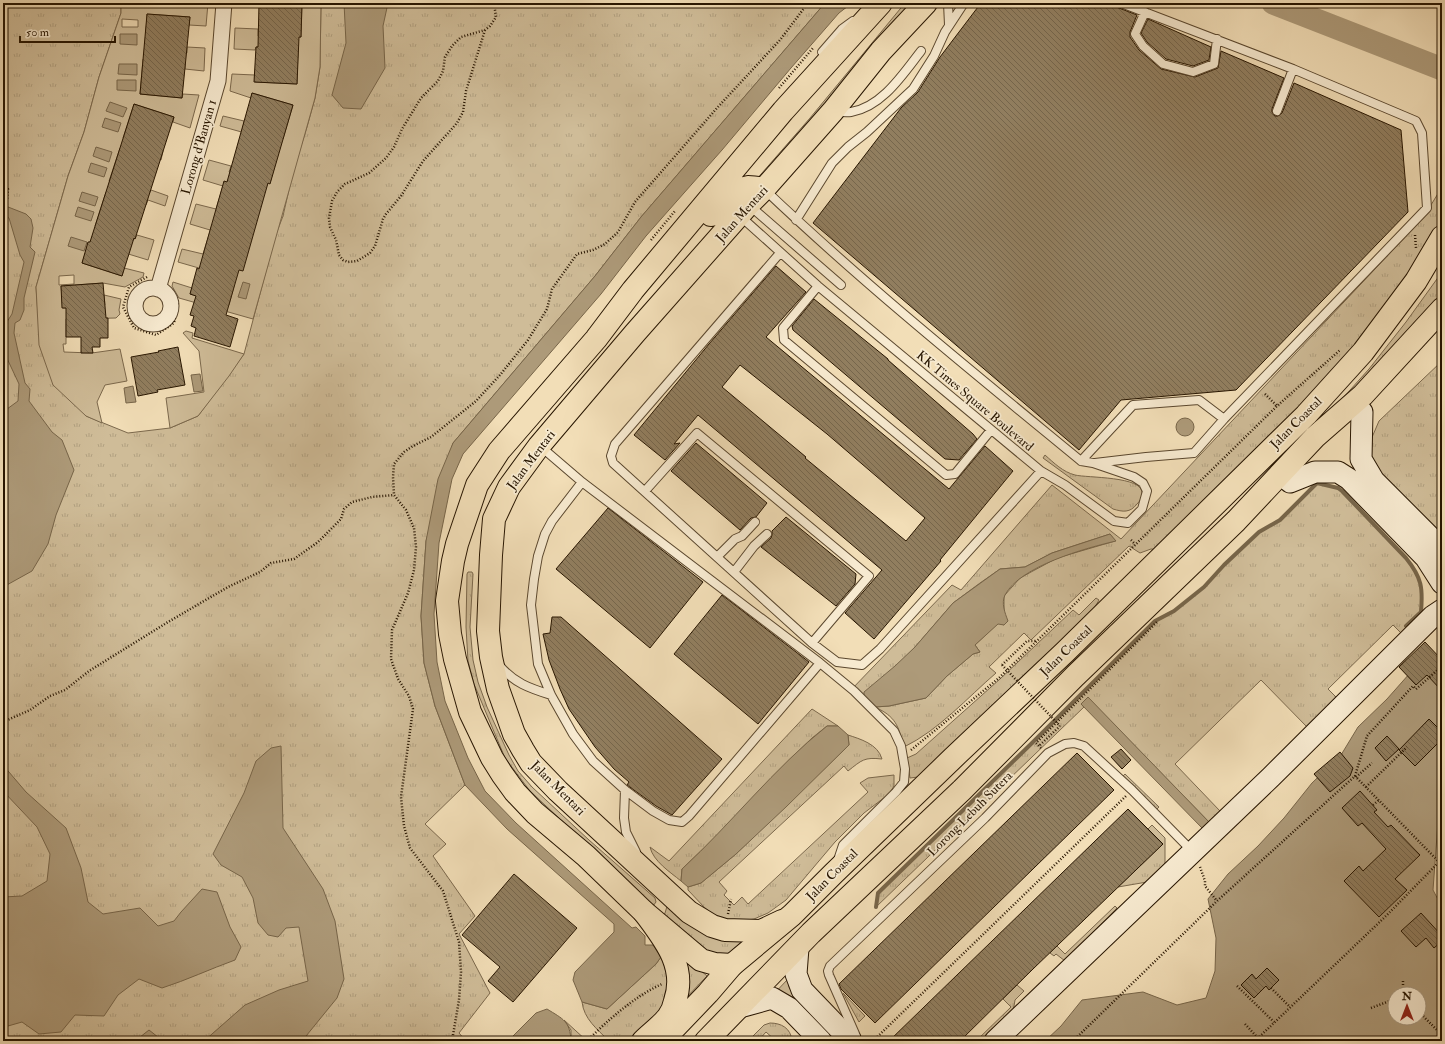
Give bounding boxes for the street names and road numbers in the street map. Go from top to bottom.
street label: Lorong d'Banyan 1 [178,97,221,197]
street label: Jalan Mentari [712,182,772,246]
street label: KK Times Square Boulevard [913,347,1037,455]
street label: Jalan Coastal [1266,393,1326,453]
street label: Jalan Mentari [503,427,559,494]
street label: Jalan Coastal [1036,622,1096,681]
street label: Jalan Mentari [527,757,589,819]
street label: Lorong Lebuh Sutera [924,768,1016,860]
street label: Jalan Coastal [802,845,862,905]

